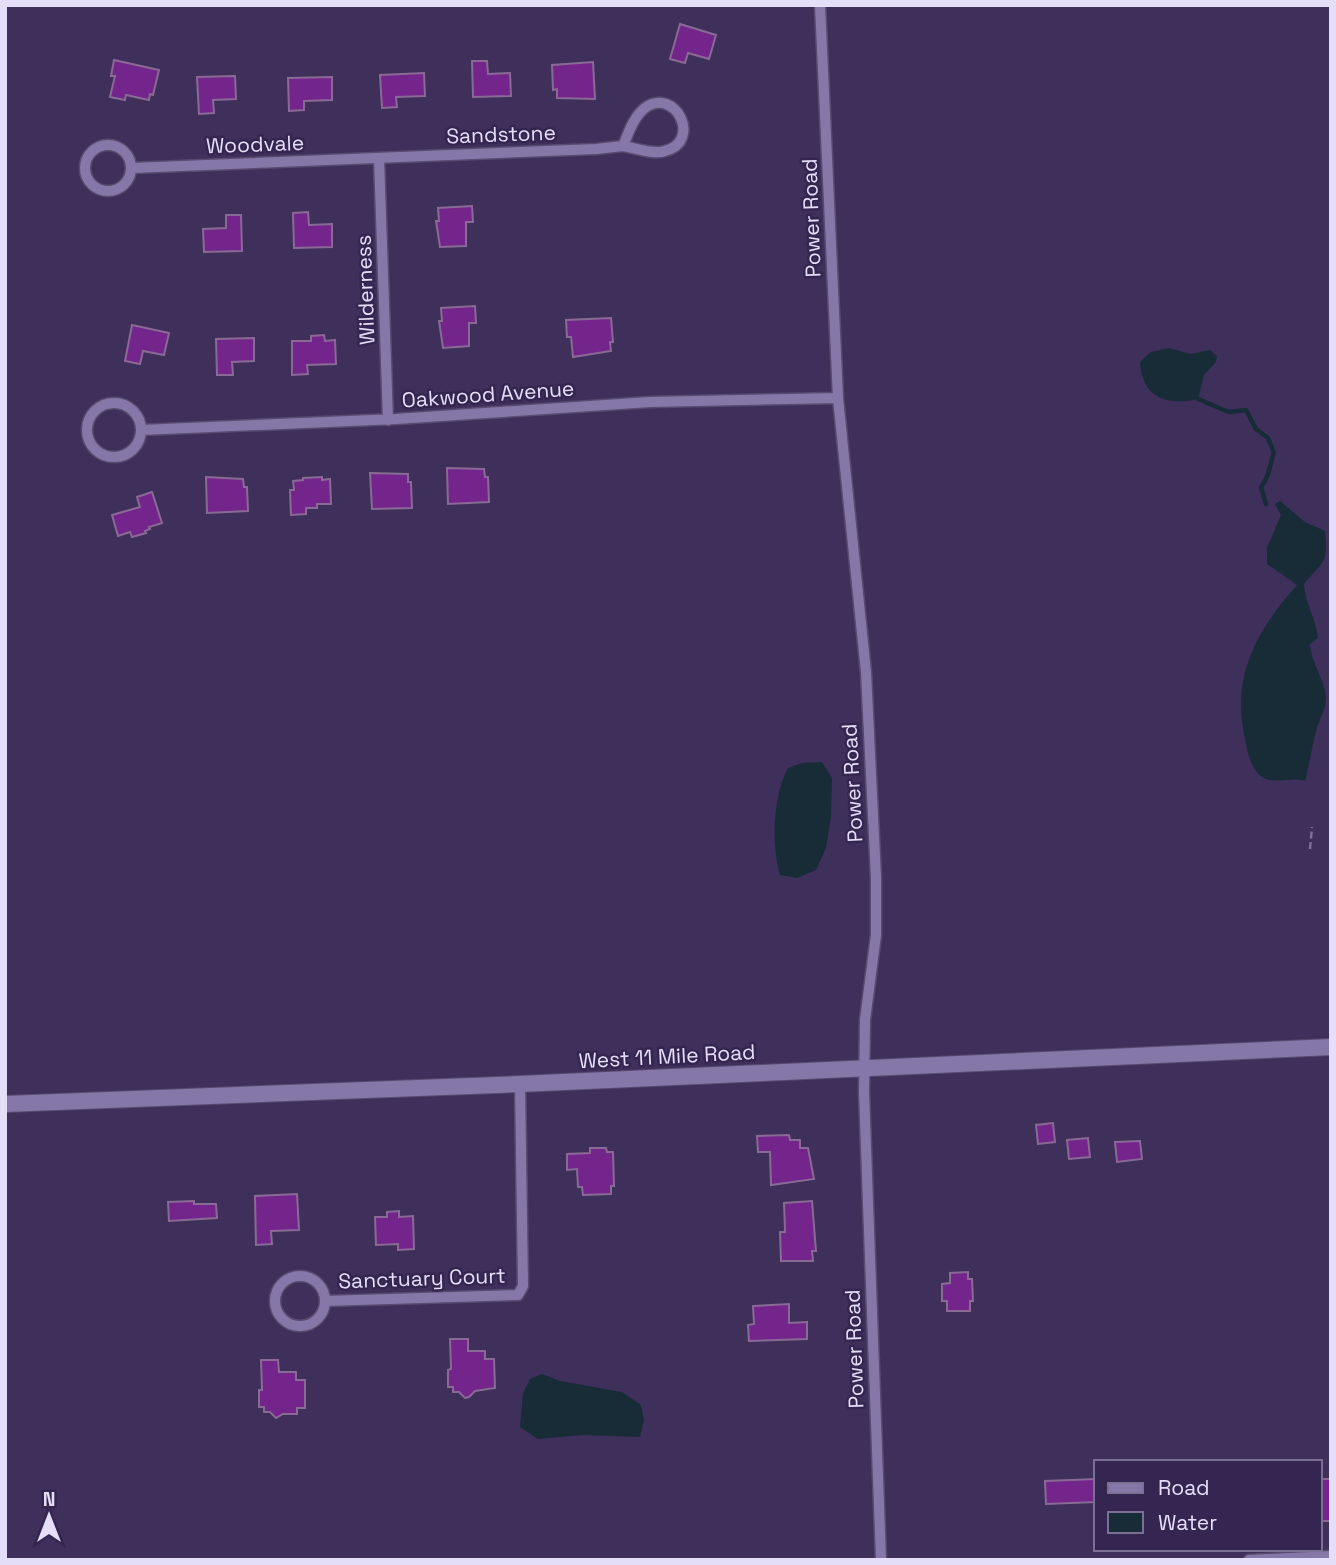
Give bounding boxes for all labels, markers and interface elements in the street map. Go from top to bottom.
street label: Sandstone [446,119,556,149]
street label: Woodvale [205,129,305,159]
street label: Power Road [795,158,827,278]
street label: Wilderness [350,235,380,345]
street label: Oakwood Avenue [401,375,575,413]
street label: Power Road [835,723,869,843]
street label: West 11 Mile Road [578,1038,756,1074]
street label: Sanctuary Court [338,1262,506,1294]
street label: Power Road [838,1289,870,1409]
legend [1094,1460,1322,1551]
text: Road [1158,1474,1210,1501]
north arrow [14,1481,84,1551]
text: N [43,1487,55,1512]
text: Water [1158,1509,1217,1536]

